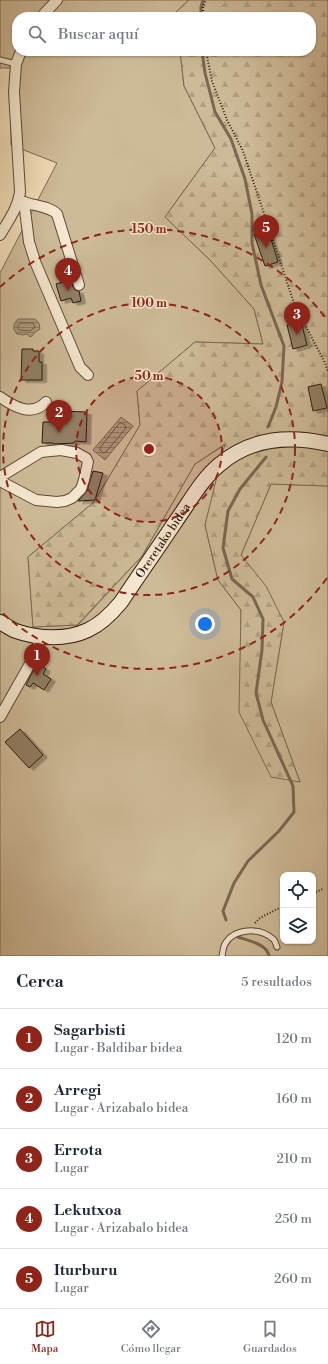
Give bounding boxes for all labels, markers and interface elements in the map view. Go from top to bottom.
search box [12,12,316,56]
icon: search [26,23,48,45]
text: Buscar aquí [58,25,139,44]
pin: 5 [253,215,279,248]
text: 150 m [132,222,166,237]
pin: 4 [55,258,81,291]
text: 100 m [131,296,167,311]
pin: 3 [284,302,310,335]
text: 50 m [134,369,164,384]
pin: 2 [46,400,72,433]
centre of rings [142,442,156,456]
street label: Oreretako bidea [132,499,194,581]
your location [195,614,215,634]
pin: 1 [24,643,50,676]
map controls [280,872,316,944]
button: locate [280,872,316,908]
button: layers [280,908,316,944]
text: Cerca [16,971,64,993]
text: 5 resultados [241,974,312,990]
text: Sagarbisti [54,1021,126,1040]
text: 1 [26,1031,32,1047]
text: 120 m [276,1031,312,1047]
text: Lugar · Baldibar bidea [54,1040,182,1056]
text: Arregi [54,1081,101,1100]
text: 2 [25,1091,33,1107]
text: 160 m [276,1091,312,1107]
text: Lugar · Arizabalo bidea [54,1100,188,1116]
text: Errota [54,1141,102,1160]
text: 3 [25,1151,33,1167]
text: 210 m [277,1151,312,1167]
text: Lugar [54,1160,89,1176]
text: Lekutxoa [54,1201,122,1220]
text: 4 [25,1211,33,1227]
text: 250 m [275,1211,312,1227]
text: Lugar · Arizabalo bidea [54,1220,188,1236]
text: Iturburu [54,1261,117,1280]
text: 5 [25,1271,33,1287]
text: 260 m [274,1271,312,1287]
text: Lugar [54,1280,89,1296]
tab: Mapa [31,1318,58,1356]
tab: Cómo llegar [121,1318,181,1356]
tab: Guardados [243,1318,297,1356]

